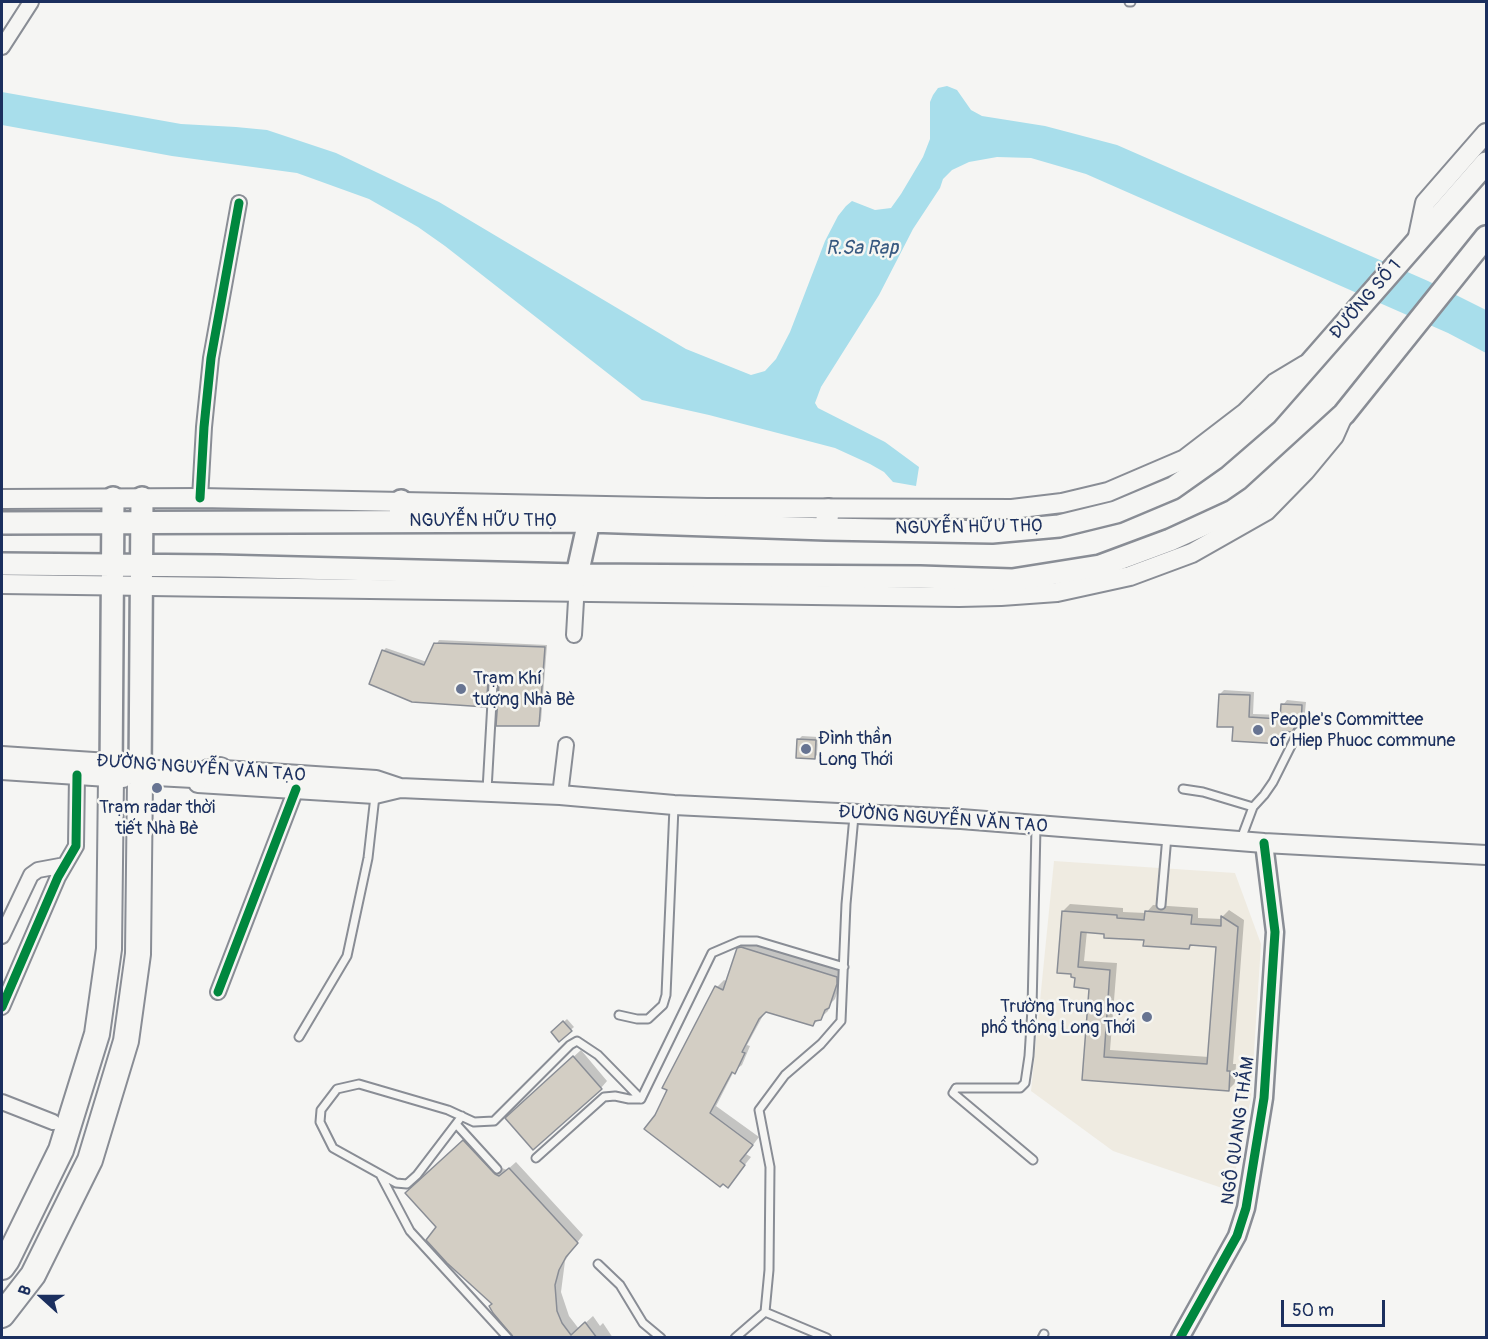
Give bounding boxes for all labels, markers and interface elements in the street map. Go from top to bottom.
water label: R.Sa Rạp [826,237,898,261]
street label: ĐƯỜNG SỐ 1 [1326,256,1406,344]
street label: NGUYỄN HỮU THỌ [409,510,557,532]
street label: NGUYỄN HỮU THỌ [895,516,1043,540]
place label: Trạm Khí tượng Nhà Bè [473,668,575,710]
marker: Trạm Khí tượng Nhà Bè [454,682,468,696]
place label: People's Committee of Hiep Phuoc commune [1270,709,1455,752]
marker: People's Committee of Hiep Phuoc commune [1251,723,1265,737]
place label: Đình thần Long Thới [818,728,893,771]
marker: Đình thần Long Thới [799,742,813,756]
street label: ĐƯỜNG NGUYỄN VĂN TẠO [96,751,306,787]
marker: Trạm radar thời tiết Nhà Bè [150,781,164,795]
place label: Trạm radar thời tiết Nhà Bè [99,797,215,840]
street label: ĐƯỜNG NGUYỄN VĂN TẠO [838,802,1048,838]
place label: Trường Trung học phổ thông Long Thới [981,996,1135,1038]
marker: Trường Trung học phổ thông Long Thới [1140,1010,1154,1024]
street label: NGÔ QUANG THẮM [1218,1056,1260,1206]
north arrow [12,1267,72,1327]
text: B [14,1283,36,1298]
scale bar [1284,1288,1388,1326]
text: 50 m [1292,1299,1334,1322]

